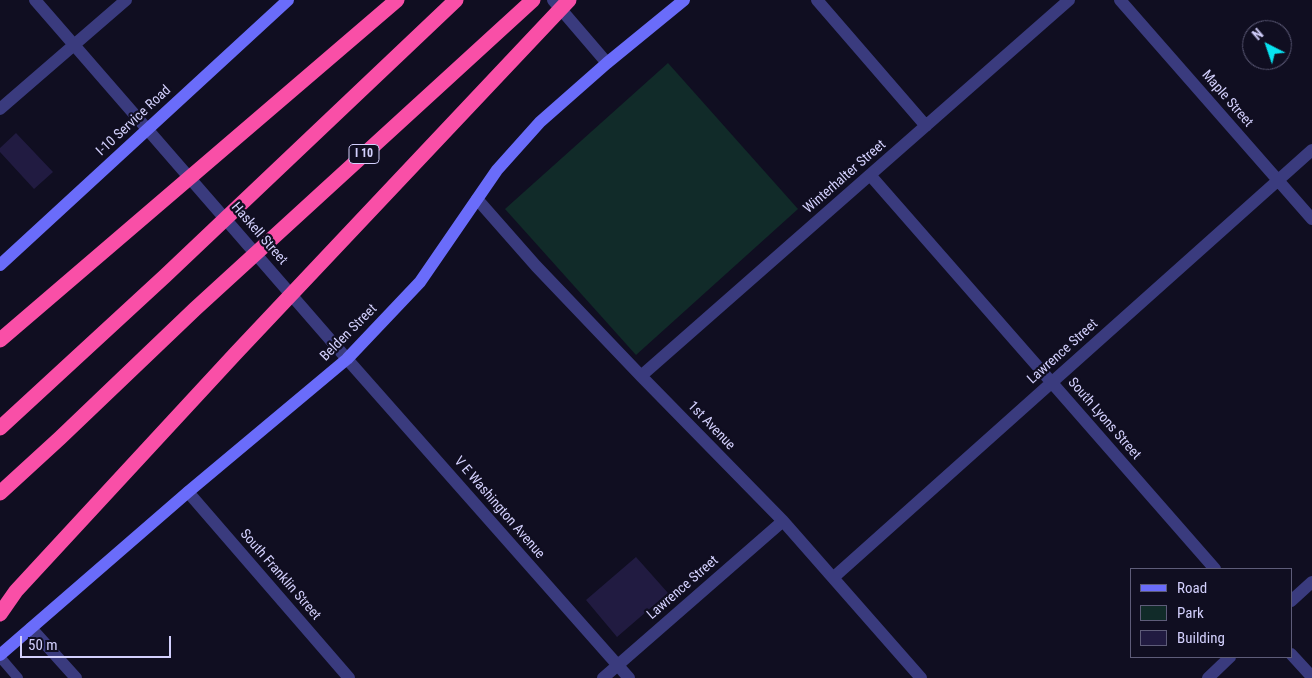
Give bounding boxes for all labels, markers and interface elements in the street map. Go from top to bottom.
north arrow [1242,20,1292,70]
text: N [1249,26,1266,43]
street label: Maple Street [1198,67,1256,131]
street label: I-10 Service Road [93,82,175,160]
street label: Winterhalter Street [801,137,889,217]
road number: I 10 [349,144,379,164]
street label: Haskell Street [227,199,291,269]
street label: Belden Street [317,301,381,365]
street label: Lawrence Street [1024,316,1102,388]
street label: South Lyons Street [1064,375,1144,463]
street label: 1st Avenue [684,398,738,454]
street label: V E Washington Avenue [450,454,548,562]
street label: South Franklin Street [236,526,324,624]
street label: Lawrence Street [644,552,722,624]
legend [1130,568,1292,658]
text: Road [1177,579,1207,597]
text: Park [1177,604,1204,622]
scale bar [22,626,174,658]
text: Building [1177,629,1225,647]
text: 50 m [28,636,58,654]

